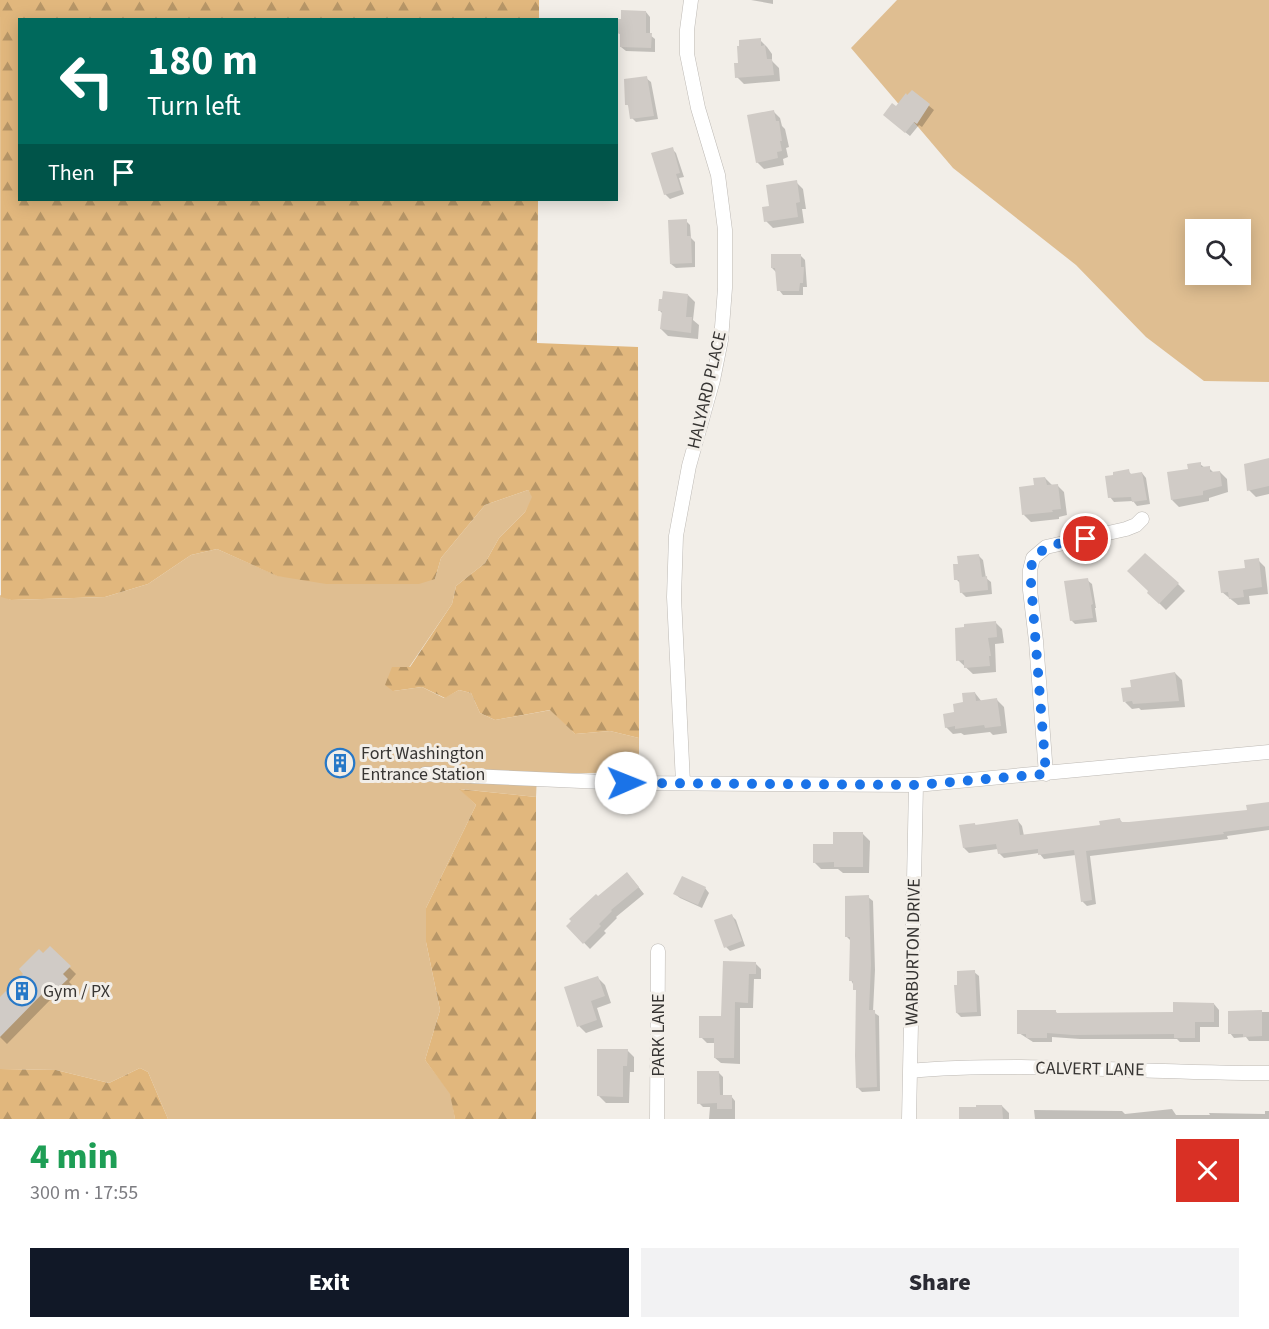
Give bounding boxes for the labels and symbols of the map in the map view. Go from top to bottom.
street label: HALYARD PLACE [681,329,733,451]
pin [1060,513,1111,564]
place label: Fort Washington Entrance Station [361,741,485,787]
building icon: Fort Washington Entrance Station [324,747,356,779]
position arrow [594,751,658,815]
street label: WARBURTON DRIVE [899,878,927,1026]
building icon: Gym / PX [6,975,38,1007]
place label: Gym / PX [43,979,110,1004]
street label: PARK LANE [646,993,671,1077]
street label: CALVERT LANE [1035,1056,1145,1082]

